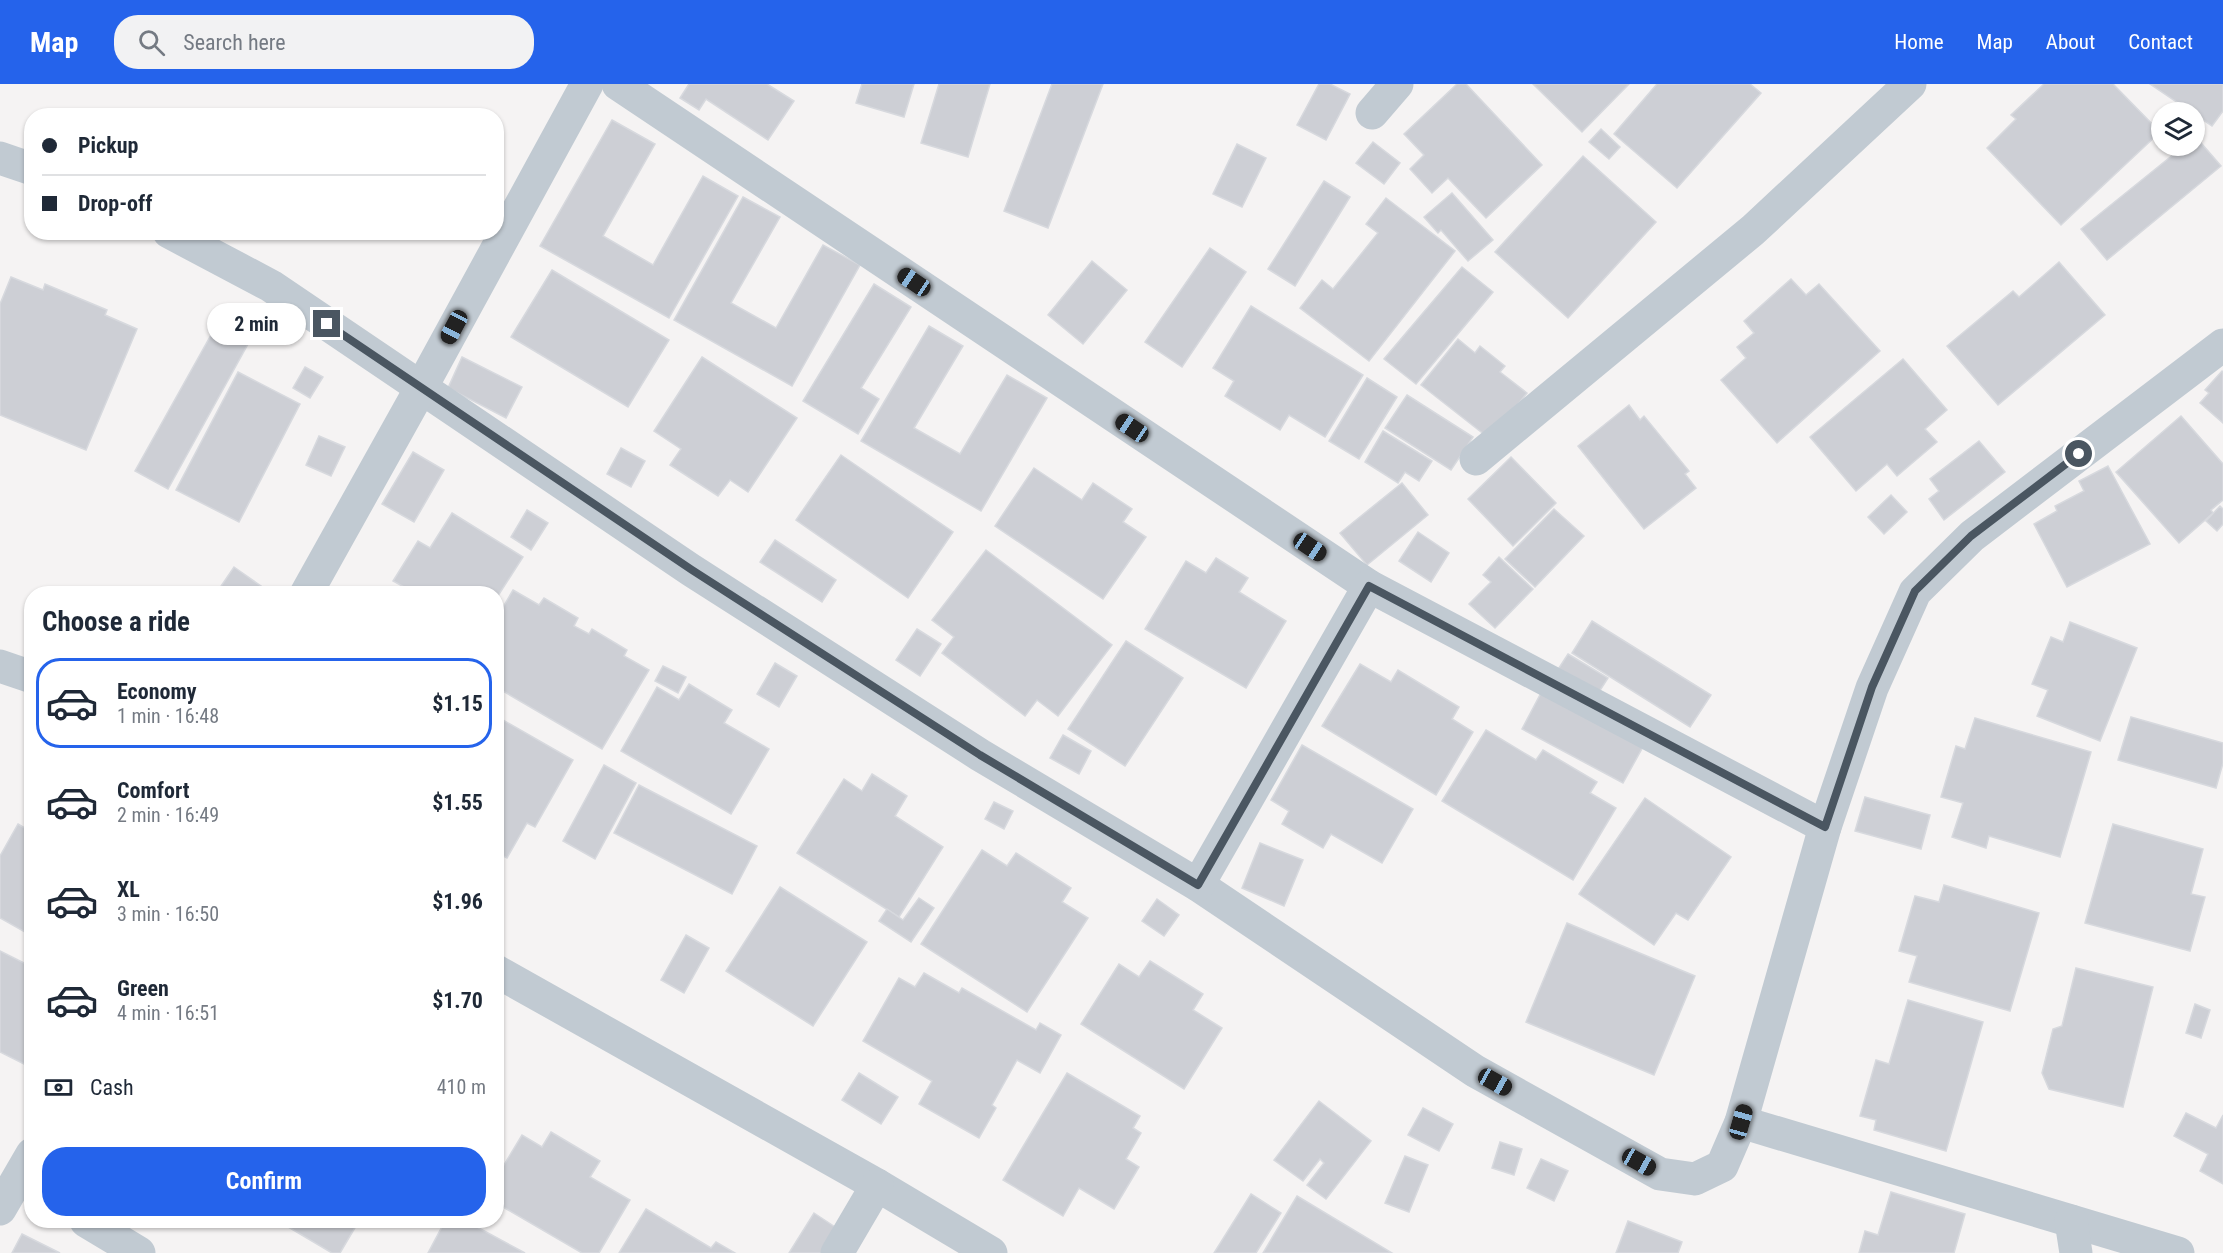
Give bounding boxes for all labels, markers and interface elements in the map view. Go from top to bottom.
search box [114,15,534,69]
text: Map [30,26,78,59]
icon: search [135,26,168,59]
text: Search here [183,30,286,55]
text: Home [1894,30,1944,54]
text: Map [1977,30,2013,54]
text: About [2046,30,2095,54]
text: Contact [2128,30,2193,54]
map controls [2151,102,2205,156]
button: layers [2151,102,2205,156]
text: Pickup [78,133,138,158]
text: Drop-off [78,191,152,216]
car [894,264,934,300]
callout: 2 min [207,303,306,345]
car [438,307,470,347]
route end [313,310,340,337]
text: 2 min [234,312,279,336]
car [1112,410,1152,446]
route start [2065,440,2092,467]
car [1290,529,1330,565]
text: Choose a ride [42,606,190,638]
icon: car [45,676,99,730]
text: Economy [117,679,197,704]
text: $1.15 [432,691,483,716]
text: 1 min · 16:48 [117,704,219,728]
icon: car [45,775,99,829]
text: Comfort [117,778,190,803]
text: $1.55 [432,790,483,815]
text: 2 min · 16:49 [117,803,219,827]
icon: car [45,874,99,928]
text: XL [117,877,140,902]
text: $1.96 [432,889,483,914]
text: 3 min · 16:50 [117,902,219,926]
icon: car [45,973,99,1027]
text: Green [117,976,169,1001]
text: $1.70 [432,988,483,1013]
text: 4 min · 16:51 [117,1001,219,1025]
car [1475,1065,1515,1099]
icon: cash [42,1071,75,1104]
text: Cash [90,1075,134,1100]
text: 410 m [437,1075,486,1099]
car [1727,1102,1755,1142]
car [1619,1145,1659,1179]
button: Confirm [42,1147,486,1216]

